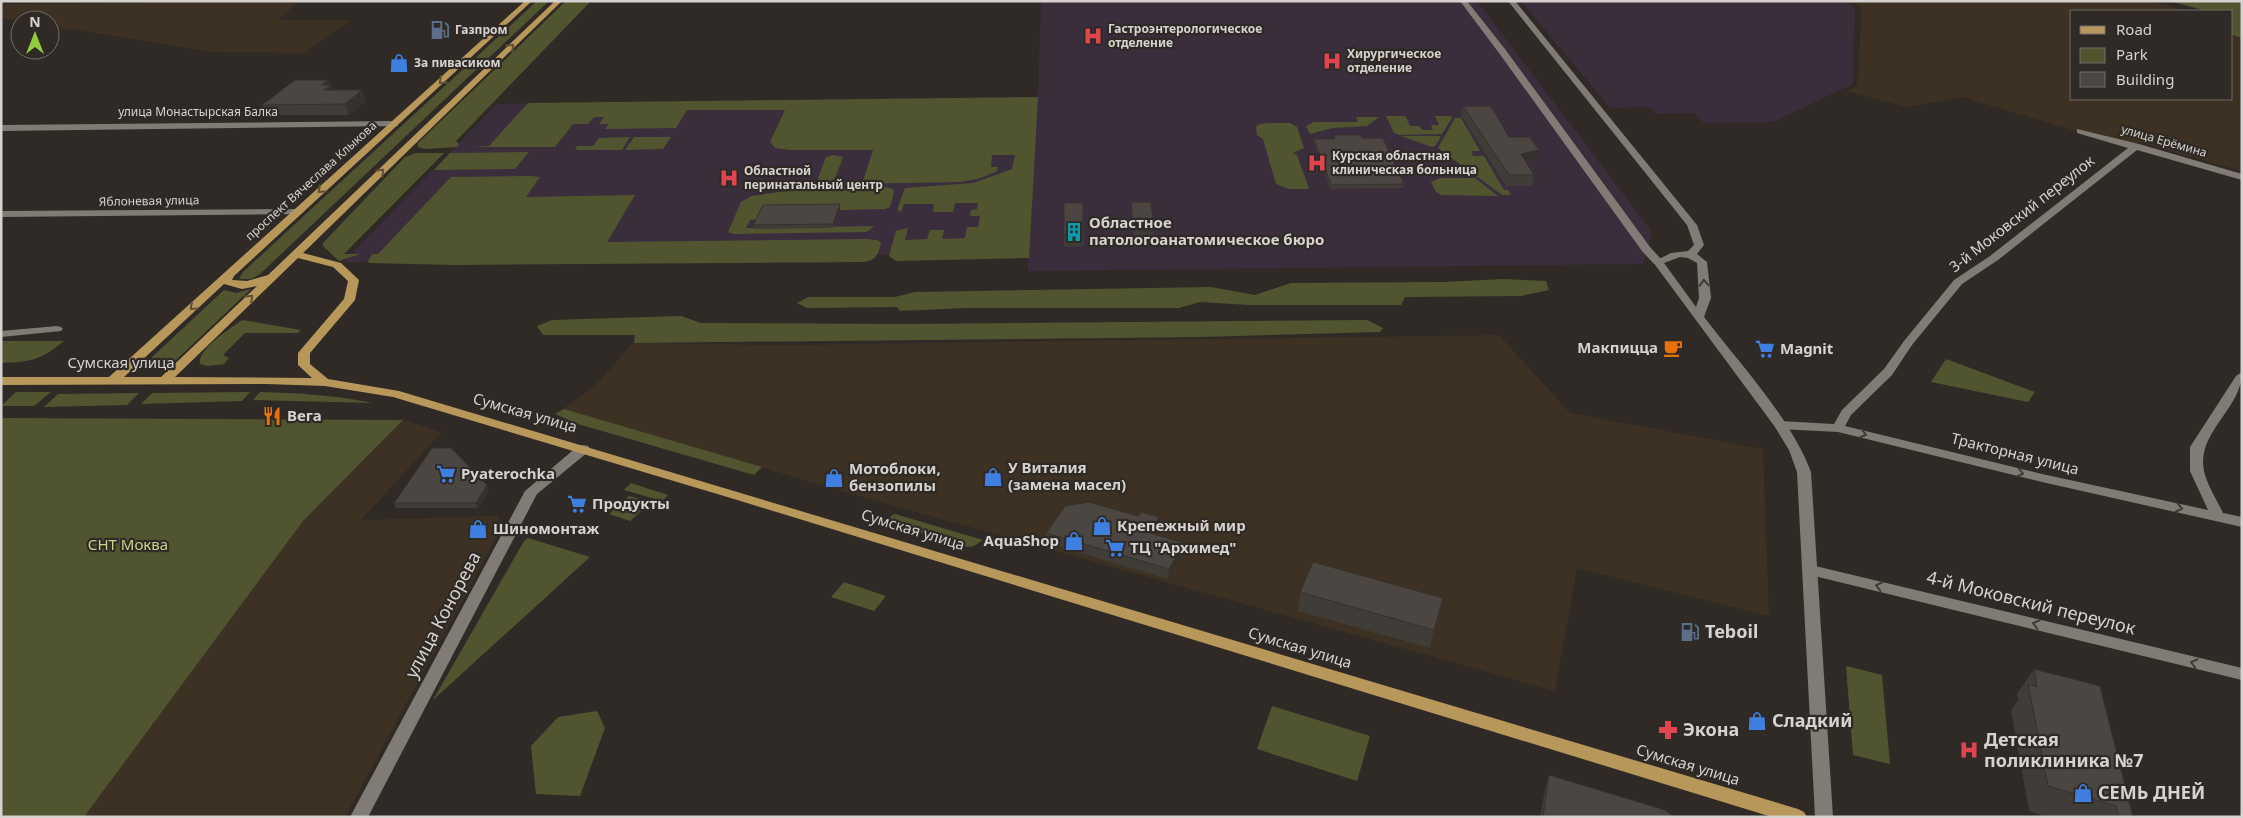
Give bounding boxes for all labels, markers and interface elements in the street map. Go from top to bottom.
north arrow [10,10,60,60]
legend [2070,10,2233,100]
text: N [29,12,41,31]
fuel station icon: Газпром [429,19,451,41]
text: Road [2116,19,2152,39]
place label: Гастроэнтерологическое отделение [1108,20,1262,51]
place label: Газпром [455,21,508,38]
hospital icon: Гастроэнтерологическое отделение [1082,25,1104,47]
one-way arrow [505,44,514,53]
text: Park [2116,44,2148,64]
place label: Хирургическое отделение [1347,45,1441,76]
hospital icon: Хирургическое отделение [1321,50,1343,72]
shop icon: За пивасиком [388,52,410,74]
place label: За пивасиком [414,54,501,71]
text: Building [2116,69,2174,89]
one-way arrow [438,75,447,84]
street label: улица Монастырская Балка [118,103,278,120]
street label: проспект Вячеслава Клыкова [241,117,380,244]
street label: улица Ерёмина [2119,120,2209,161]
place label: Курская областная клиническая больница [1332,147,1477,178]
street label: 3-й Моковский переулок [1945,150,2098,276]
hospital icon: Курская областная клиническая больница [1306,152,1328,174]
place label: Областной перинатальный центр [744,162,883,193]
hospital icon: Областной перинатальный центр [718,167,740,189]
one-way arrow [375,169,384,178]
one-way arrow [318,184,327,193]
street label: Яблоневая улица [99,191,199,210]
place label: Областное патологоанатомическое бюро [1089,212,1324,249]
building icon: Областное патологоанатомическое бюро [1063,221,1085,243]
one-way arrow [1698,279,1709,287]
one-way arrow [244,295,253,304]
one-way arrow [189,301,198,310]
place label: Макпицца [1577,337,1658,357]
cafe icon: Макпицца [1662,337,1684,359]
supermarket icon: Magnit [1754,338,1776,360]
place label: Magnit [1780,338,1834,358]
street label: Сумская улица [67,352,175,372]
street label: Сумская улица [471,388,580,436]
restaurant icon: Вега [261,405,283,427]
place label: Вега [287,405,322,425]
one-way arrow [1858,428,1867,439]
street label: Тракторная улица [1949,428,2081,479]
place label: У Виталия (замена масел) [1008,457,1126,494]
place label: Мотоблоки, бензопилы [849,458,941,495]
supermarket icon: Pyaterochka [435,463,457,485]
place label: Pyaterochka [461,463,555,483]
shop icon: У Виталия (замена масел) [982,466,1004,488]
shop icon: Мотоблоки, бензопилы [823,467,845,489]
one-way arrow [2016,467,2025,478]
supermarket icon: Продукты [566,493,588,515]
place label: Продукты [592,493,670,513]
one-way arrow [2174,502,2183,513]
street label: Сумская улица [859,504,967,554]
shop icon: Крепежный мир [1091,515,1113,537]
place label: Крепежный мир [1117,515,1246,535]
shop icon: Шиномонтаж [467,518,489,540]
place label: Шиномонтаж [493,518,599,538]
place label: AquaShop [984,530,1059,550]
shop icon: AquaShop [1063,530,1085,552]
park label: СНТ Моква [88,534,168,554]
supermarket icon: ТЦ "Архимед" [1104,537,1126,559]
place label: ТЦ "Архимед" [1130,537,1236,557]
street label: улица Конорева [399,547,486,682]
street label: 4-й Моковский переулок [1924,564,2139,640]
one-way arrow [1874,581,1883,592]
place label: Teboil [1705,619,1758,643]
one-way arrow [2032,619,2041,630]
fuel station icon: Teboil [1679,621,1701,643]
street label: Сумская улица [1246,622,1354,672]
one-way arrow [2190,658,2199,669]
place label: Сладкий [1772,708,1852,732]
shop icon: Сладкий [1746,710,1768,732]
place label: Экона [1683,717,1739,741]
pharmacy icon: Экона [1657,719,1679,741]
place label: Детская поликлиника №7 [1984,727,2144,772]
street label: Сумская улица [1634,739,1742,789]
hospital icon: Детская поликлиника №7 [1958,739,1980,761]
place label: СЕМЬ ДНЕЙ [2098,780,2205,804]
shop icon: СЕМЬ ДНЕЙ [2072,782,2094,804]

